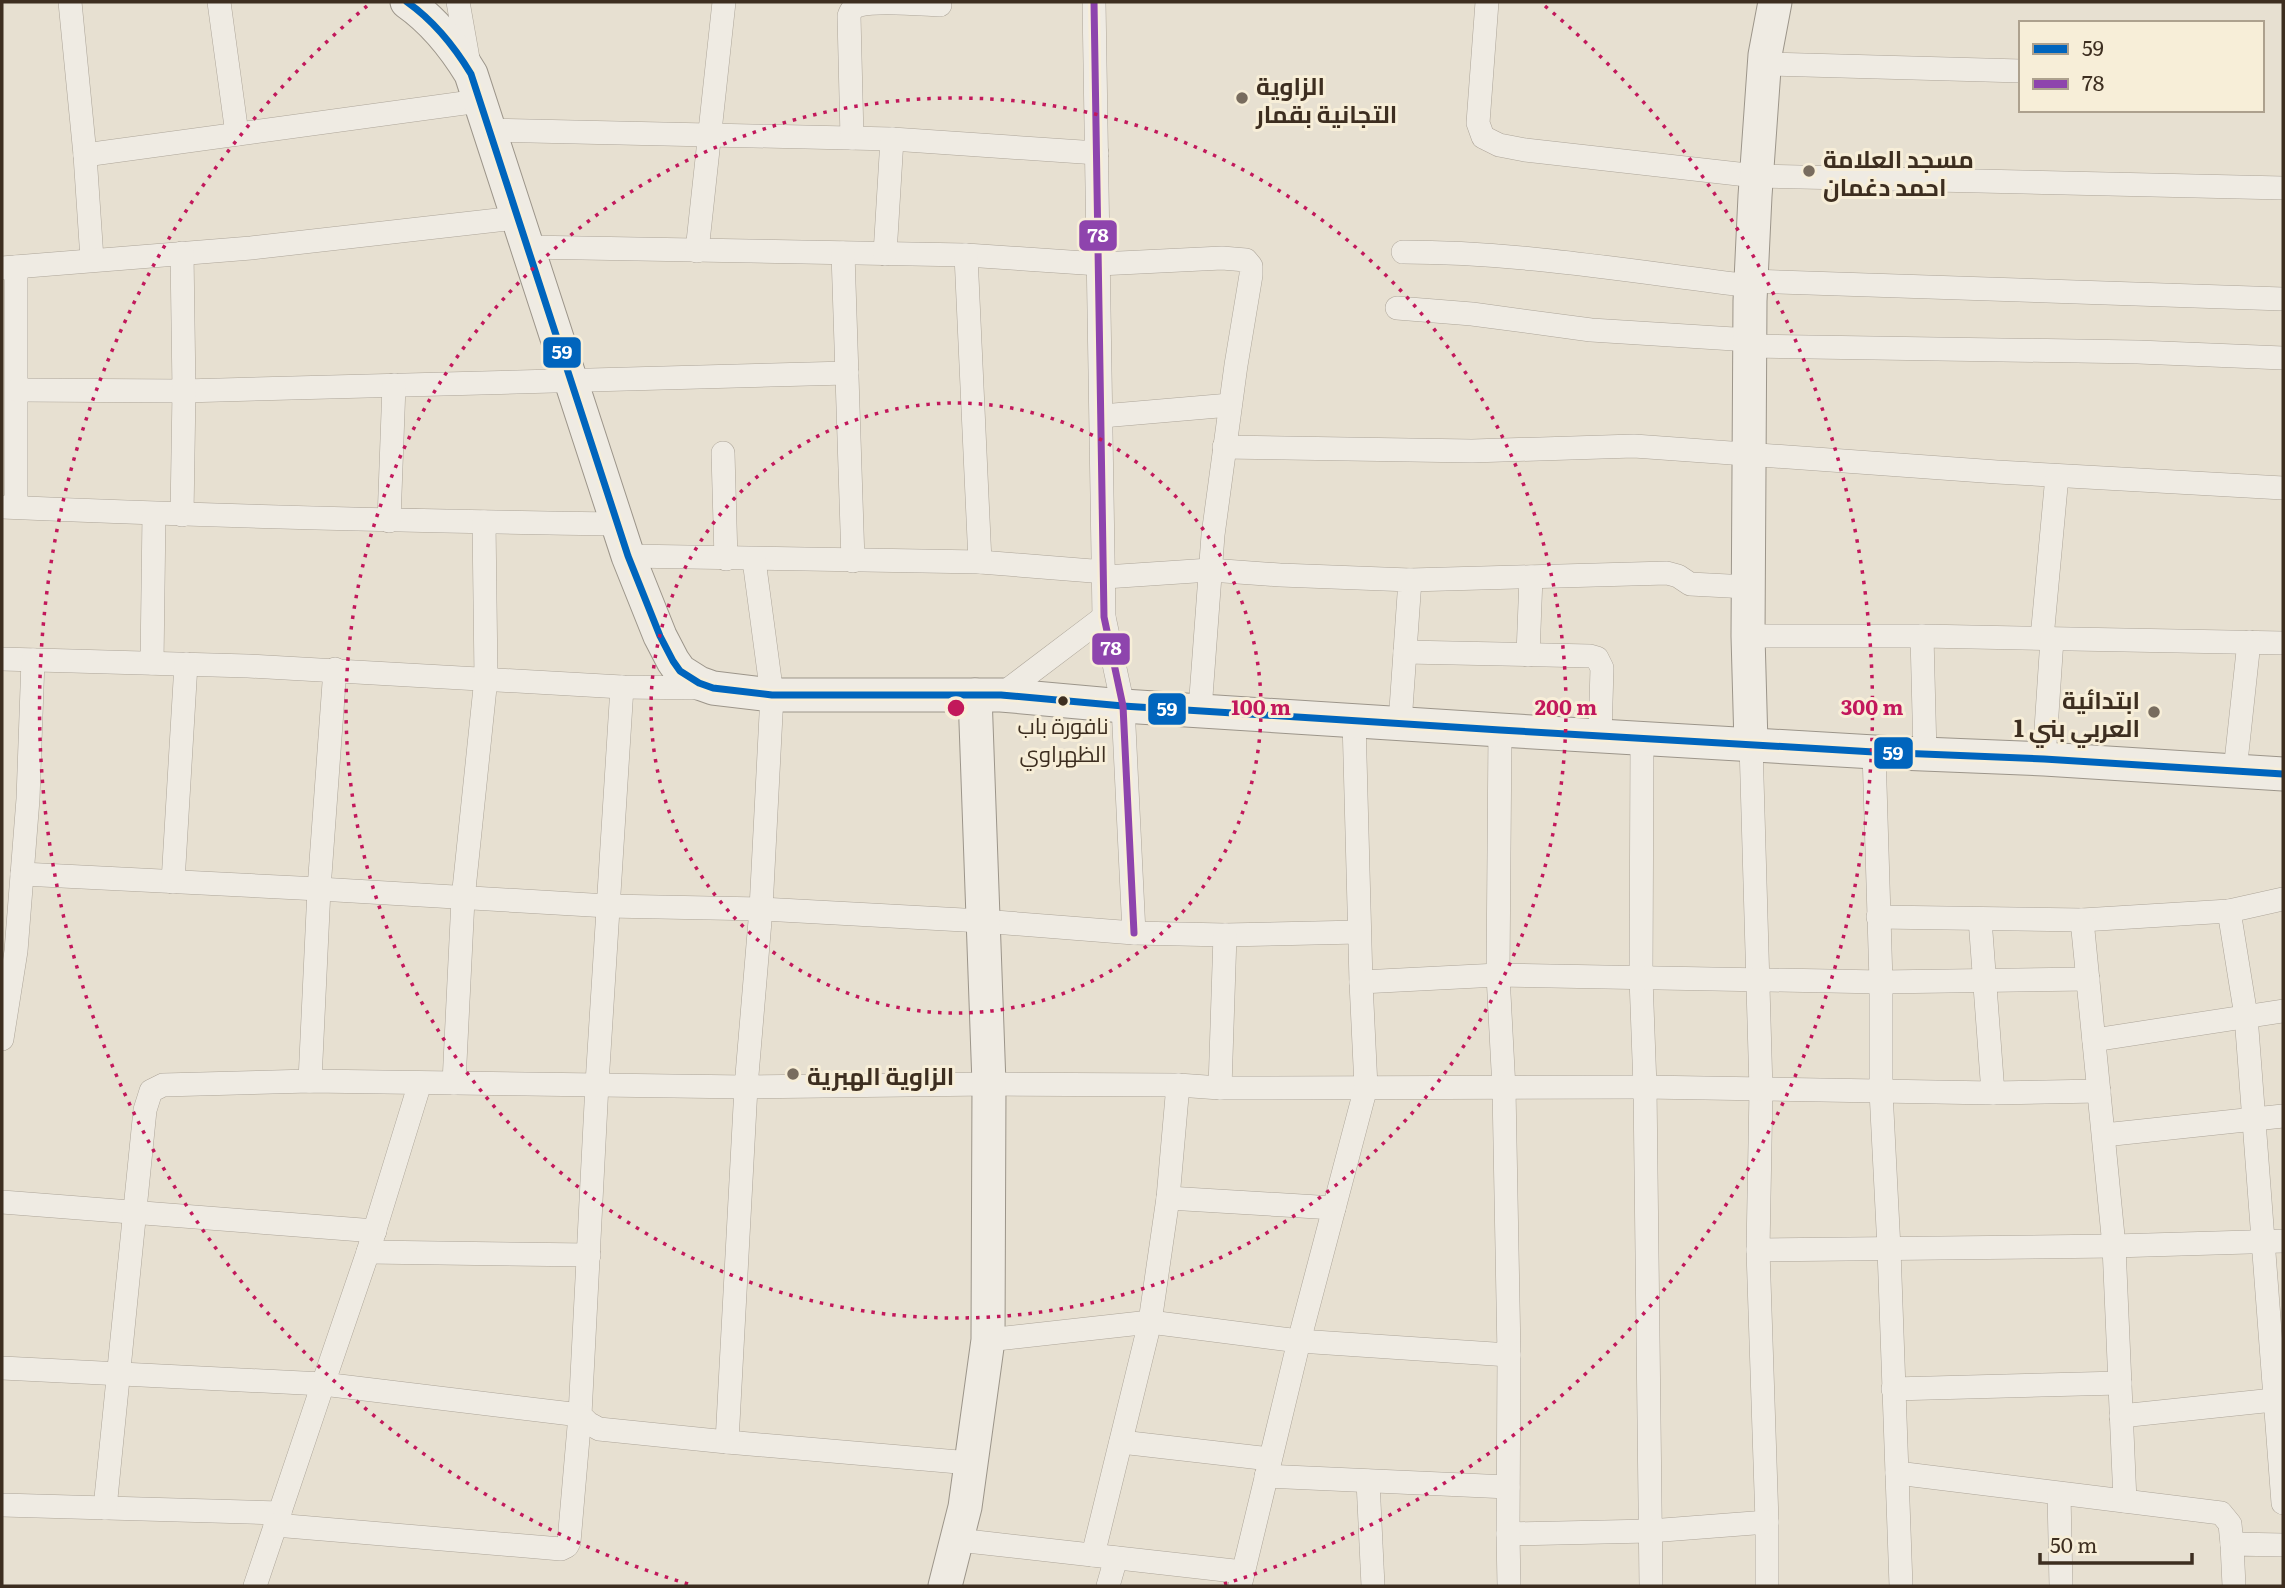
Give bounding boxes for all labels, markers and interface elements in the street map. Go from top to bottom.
legend [2019,21,2264,112]
text: 59 [2082,31,2104,62]
text: 78 [2082,66,2104,97]
place label: الزاوية التجانية بقمار [1255,67,1397,130]
marker: الزاوية التجانية بقمار [1234,90,1250,106]
place label: مسجد العلامة احمد دغمان [1823,140,1974,203]
marker: مسجد العلامة احمد دغمان [1801,163,1817,179]
line badge: 78 [1078,219,1118,252]
text: 78 [1087,220,1109,248]
line badge: 59 [542,336,582,369]
text: 59 [551,337,573,365]
line badge: 78 [1091,632,1131,666]
text: 78 [1100,633,1122,661]
place label: ابتدائية العربي بني 1 [2014,681,2140,748]
text: 100 m [1231,690,1291,721]
text: 200 m [1535,690,1597,721]
text: 300 m [1841,690,1903,721]
line badge: 59 [1147,692,1187,726]
marker: نافورة باب الظهراوي [1056,694,1070,708]
text: 59 [1156,694,1178,722]
centre of rings [944,696,968,720]
marker: ابتدائية العربي بني 1 [2146,704,2162,720]
place label: نافورة باب الظهراوي [1017,708,1109,771]
line badge: 59 [1873,736,1914,770]
text: 59 [1882,738,1904,766]
place label: الزاوية الهبرية [807,1057,954,1092]
marker: الزاوية الهبرية [785,1066,801,1082]
scale bar [2040,1522,2192,1566]
text: 50 m [2050,1528,2097,1559]

